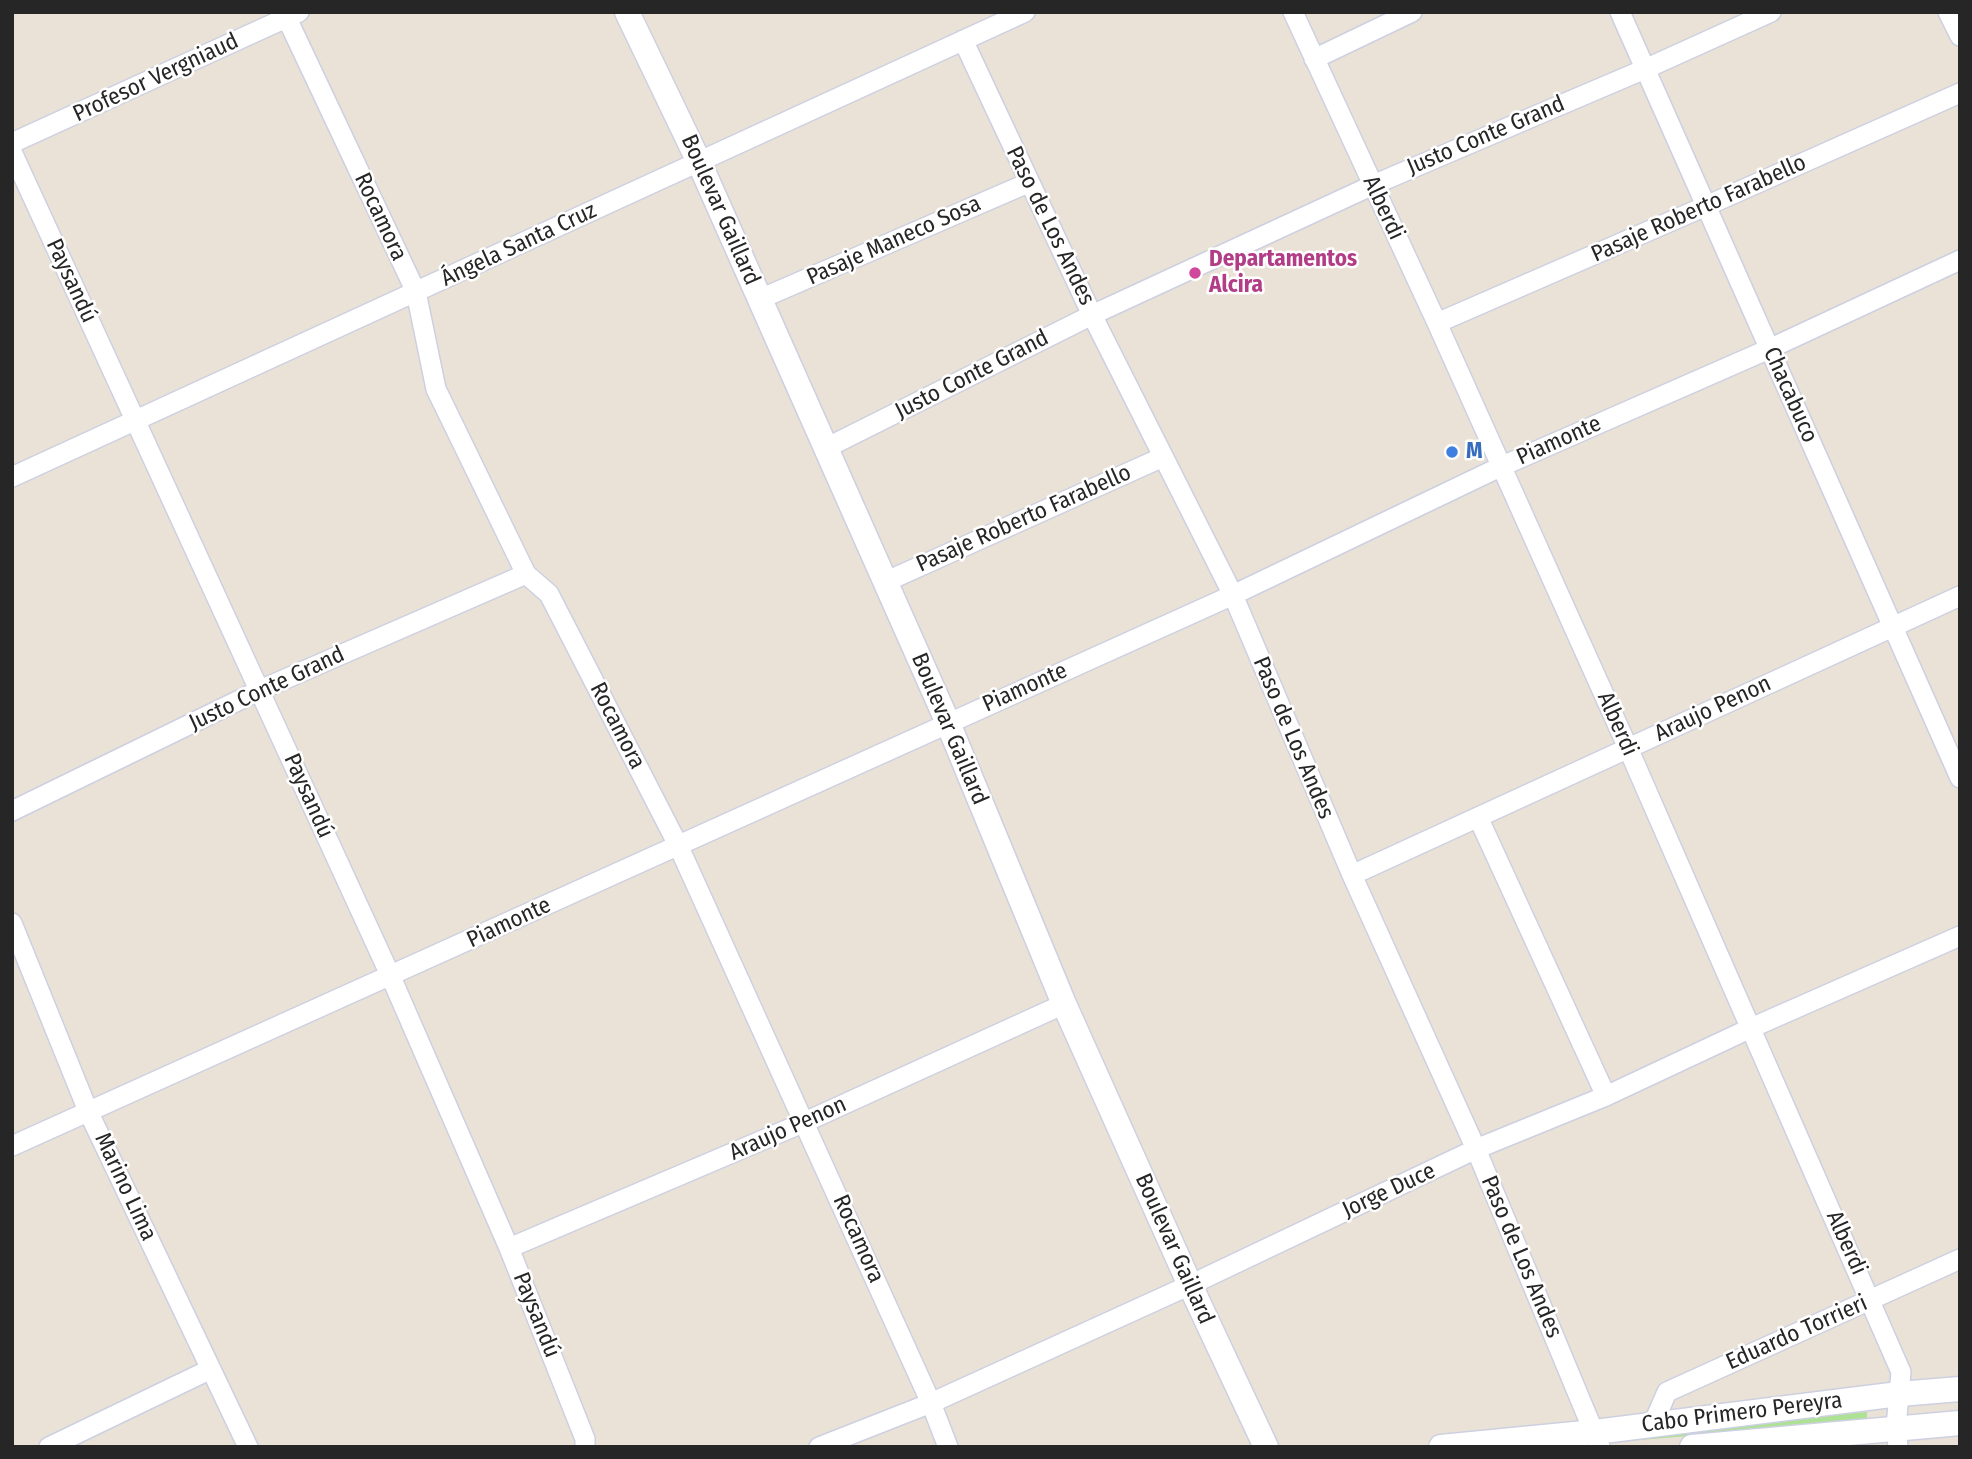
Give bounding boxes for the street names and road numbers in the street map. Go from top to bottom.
street label: Profesor Vergniaud [69,28,243,128]
street label: Justo Conte Grand [1403,90,1569,182]
street label: Boulevar Gaillard [674,130,766,290]
street label: Paso de Los Andes [1000,142,1100,310]
street label: Pasaje Roberto Farabello [1587,149,1811,269]
street label: Rocamora [348,169,412,265]
street label: Alberdi [1356,172,1410,244]
street label: Pasaje Maneco Sosa [803,190,985,292]
street label: Ángela Santa Cruz [437,197,601,293]
street label: Paysandú [40,235,102,327]
street label: Justo Conte Grand [891,324,1053,426]
street label: Chacabuco [1757,343,1823,447]
street label: Piamonte [1512,410,1606,472]
street label: Pasaje Roberto Farabello [912,459,1136,579]
street label: Justo Conte Grand [185,641,349,737]
street label: Boulevar Gaillard [905,649,993,809]
street label: Paso de Los Andes [1246,653,1340,823]
street label: Piamonte [978,657,1072,719]
street label: Araujo Penon [1651,670,1775,748]
street label: Rocamora [583,678,651,774]
street label: Alberdi [1591,688,1643,760]
street label: Paysandú [277,750,339,842]
street label: Piamonte [463,892,555,954]
street label: Araujo Penon [725,1091,851,1167]
street label: Marino Lima [88,1129,162,1245]
street label: Jorge Duce [1338,1157,1440,1225]
street label: Boulevar Gaillard [1128,1169,1220,1329]
street label: Paso de Los Andes [1474,1172,1568,1342]
street label: Rocamora [826,1191,890,1287]
street label: Alberdi [1820,1207,1872,1279]
street label: Paysandú [506,1268,566,1362]
street label: Eduardo Torrieri [1722,1290,1872,1376]
street label: Cabo Primero Pereyra [1640,1387,1844,1439]

